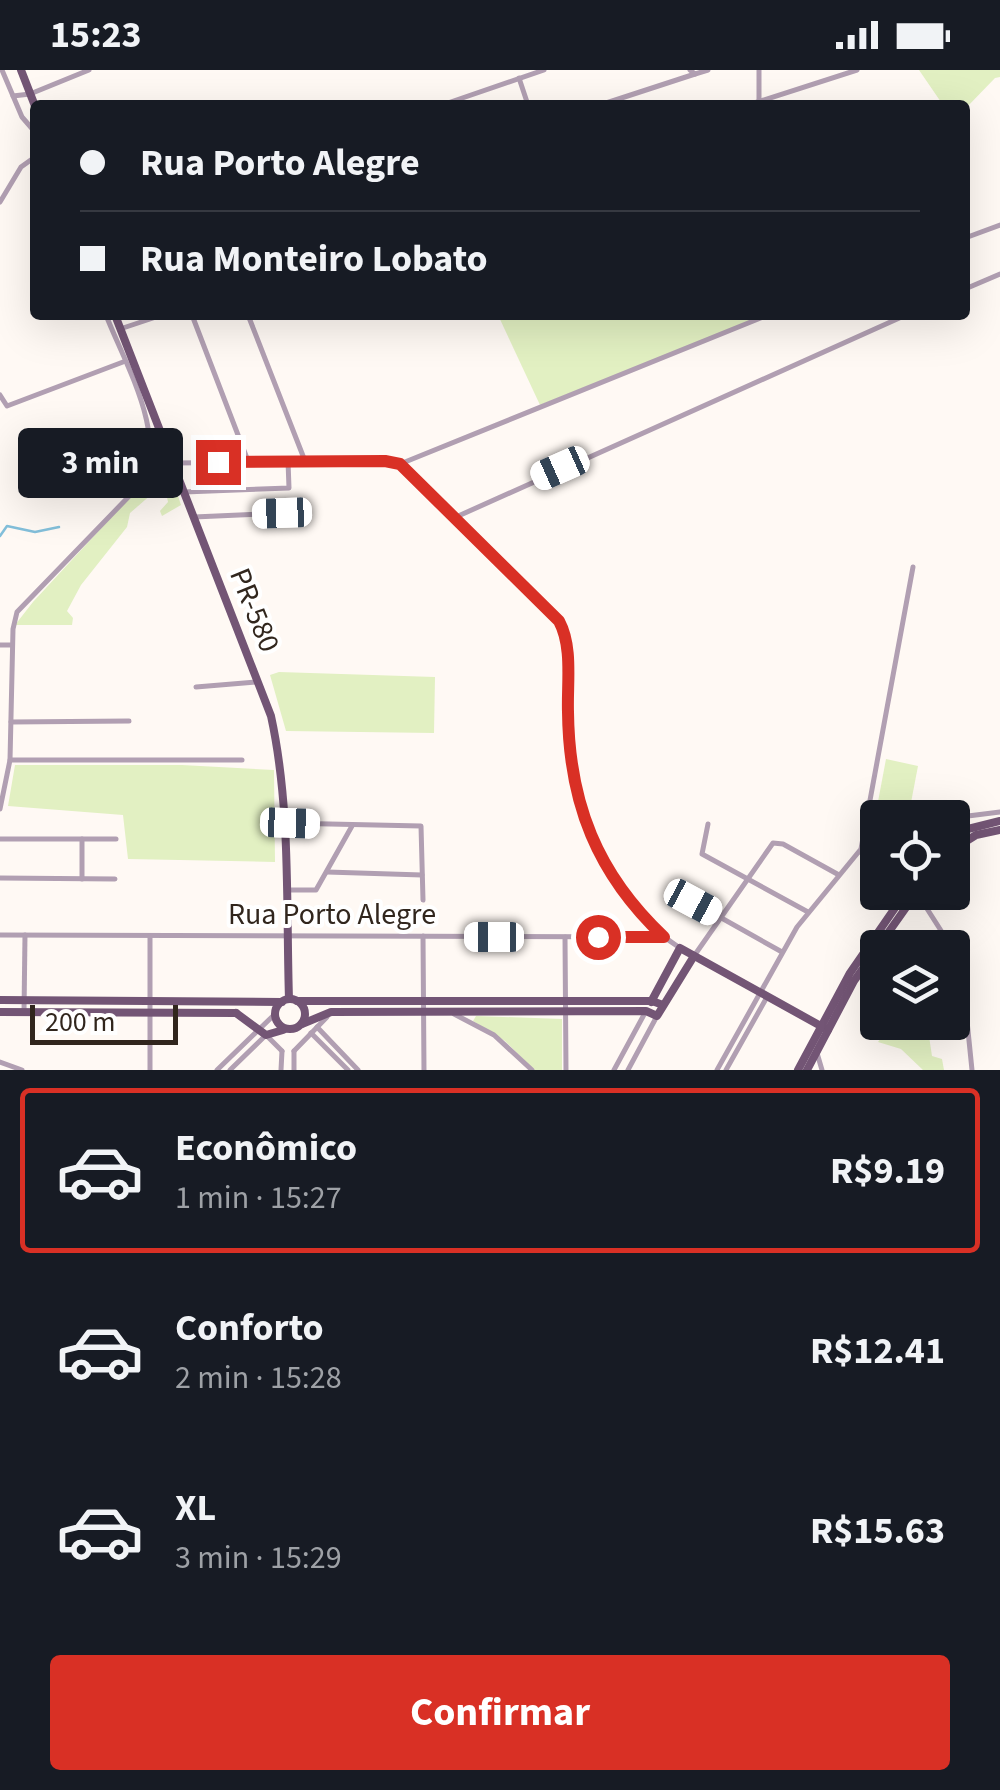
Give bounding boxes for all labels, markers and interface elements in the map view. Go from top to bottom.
text: 15:23 [50,8,142,62]
text: Rua Porto Alegre [140,136,420,190]
text: Rua Monteiro Lobato [140,232,488,286]
callout: 3 min [18,427,183,497]
text: 3 min [62,440,139,486]
route end [196,440,241,485]
car [526,442,594,494]
car [251,497,313,529]
street label: PR-580 [218,562,291,659]
map controls [860,800,970,1040]
button: locate [860,800,970,910]
car [259,807,321,839]
car [659,875,727,929]
street label: Rua Porto Alegre [228,893,436,936]
route start [576,915,621,960]
car [464,922,524,952]
button: layers [860,930,970,1040]
scale bar [30,1000,178,1044]
text: 200 m [45,1002,116,1042]
text: Econômico [175,1121,357,1175]
icon: car [55,1126,145,1216]
text: R$9.19 [830,1144,945,1198]
text: 1 min · 15:27 [175,1175,342,1221]
text: Conforto [175,1301,324,1355]
icon: car [55,1306,145,1396]
text: R$12.41 [810,1324,945,1378]
text: 2 min · 15:28 [175,1355,342,1401]
text: XL [175,1481,216,1535]
icon: car [55,1486,145,1576]
text: R$15.63 [810,1504,945,1558]
text: 3 min · 15:29 [175,1535,342,1581]
button: Confirmar [50,1655,950,1770]

